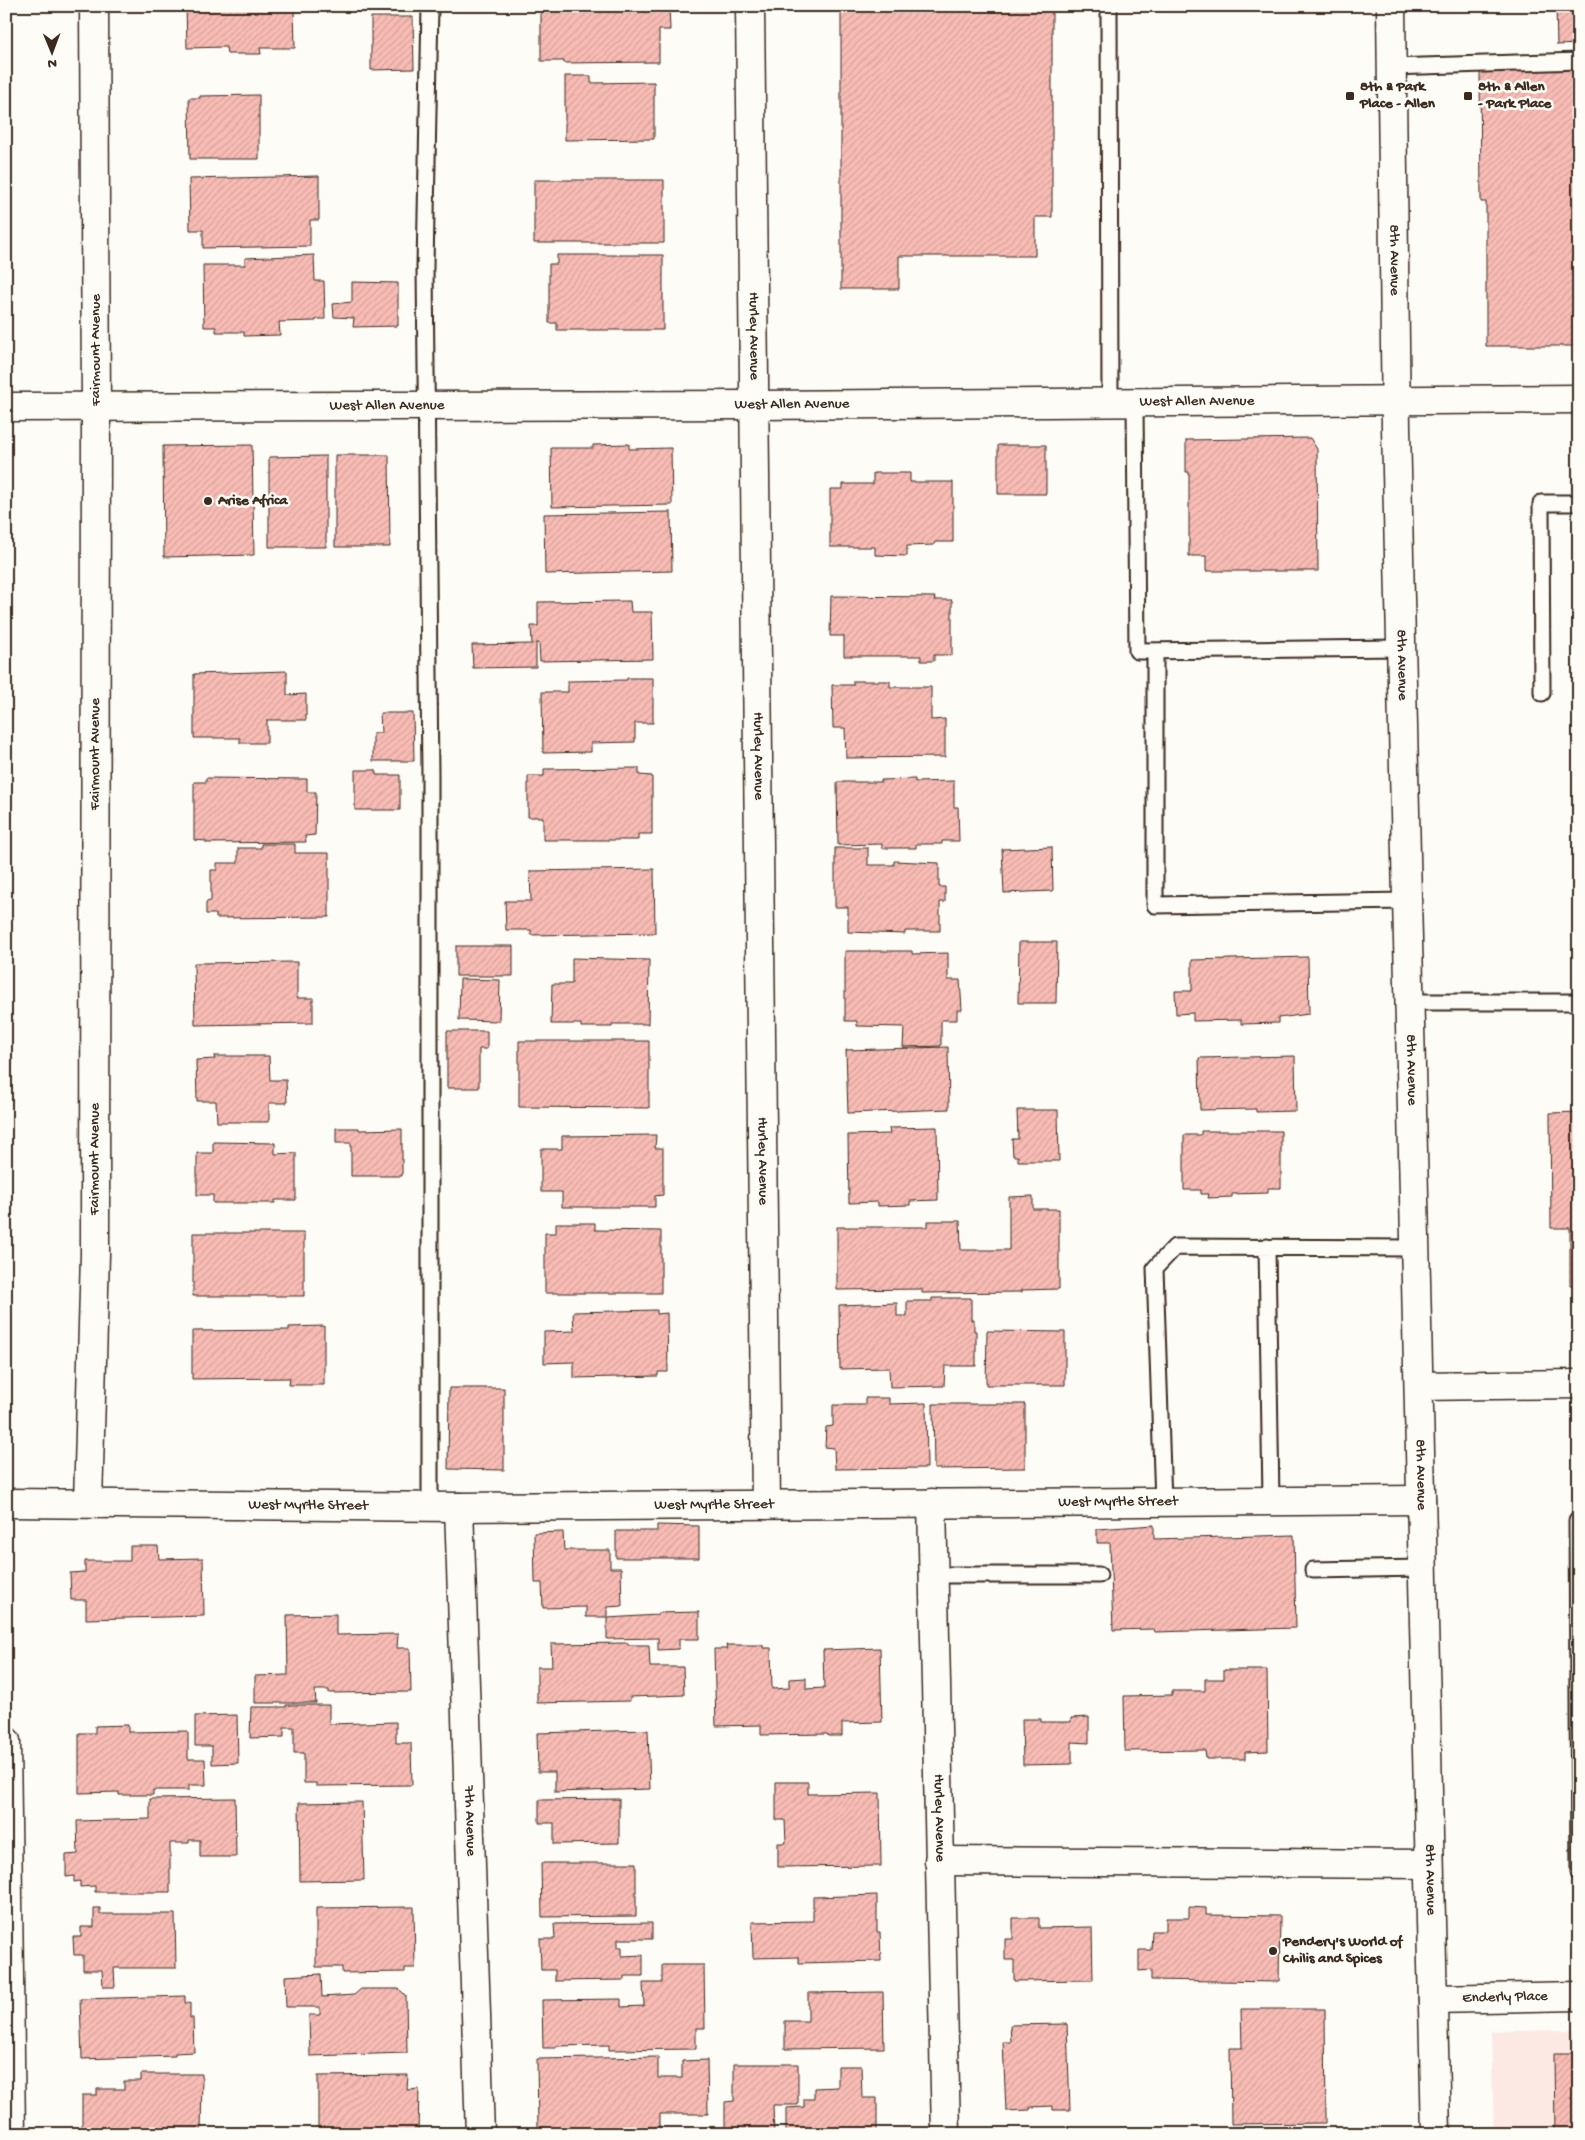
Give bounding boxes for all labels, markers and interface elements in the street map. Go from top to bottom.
north arrow [28,28,78,78]
text: N [47,54,57,71]
place label: 8th & Park Place - Allen [1359,78,1436,113]
place label: 8th & Allen - Park Place [1478,78,1552,113]
marker: 8th & Park Place - Allen [1344,90,1356,102]
marker: 8th & Allen - Park Place [1462,90,1474,102]
street label: 8th Avenue [1385,224,1403,296]
street label: Hurley Avenue [744,292,763,380]
street label: Fairmount Avenue [87,294,105,407]
street label: West Allen Avenue [1139,392,1255,411]
street label: West Allen Avenue [735,395,850,414]
street label: West Allen Avenue [330,397,445,415]
place label: Arise Africa [217,492,288,510]
marker: Arise Africa [202,495,214,507]
street label: 8th Avenue [1392,629,1411,701]
street label: Fairmount Avenue [87,698,105,811]
street label: Hurley Avenue [749,712,767,800]
street label: 8th Avenue [1401,1034,1421,1106]
street label: Fairmount Avenue [86,1103,104,1216]
street label: Hurley Avenue [753,1117,772,1205]
street label: 8th Avenue [1411,1439,1430,1511]
street label: West Myrtle Street [1058,1493,1180,1512]
street label: West Myrtle Street [248,1496,370,1515]
street label: West Myrtle Street [654,1496,776,1515]
street label: Hurley Avenue [929,1774,949,1862]
street label: 7th Avenue [459,1784,480,1857]
street label: 8th Avenue [1420,1844,1440,1916]
place label: Pendery's World of Chilis and Spices [1282,1933,1404,1968]
marker: Pendery's World of Chilis and Spices [1267,1945,1279,1957]
street label: Enderly Place [1462,1988,1548,2007]

